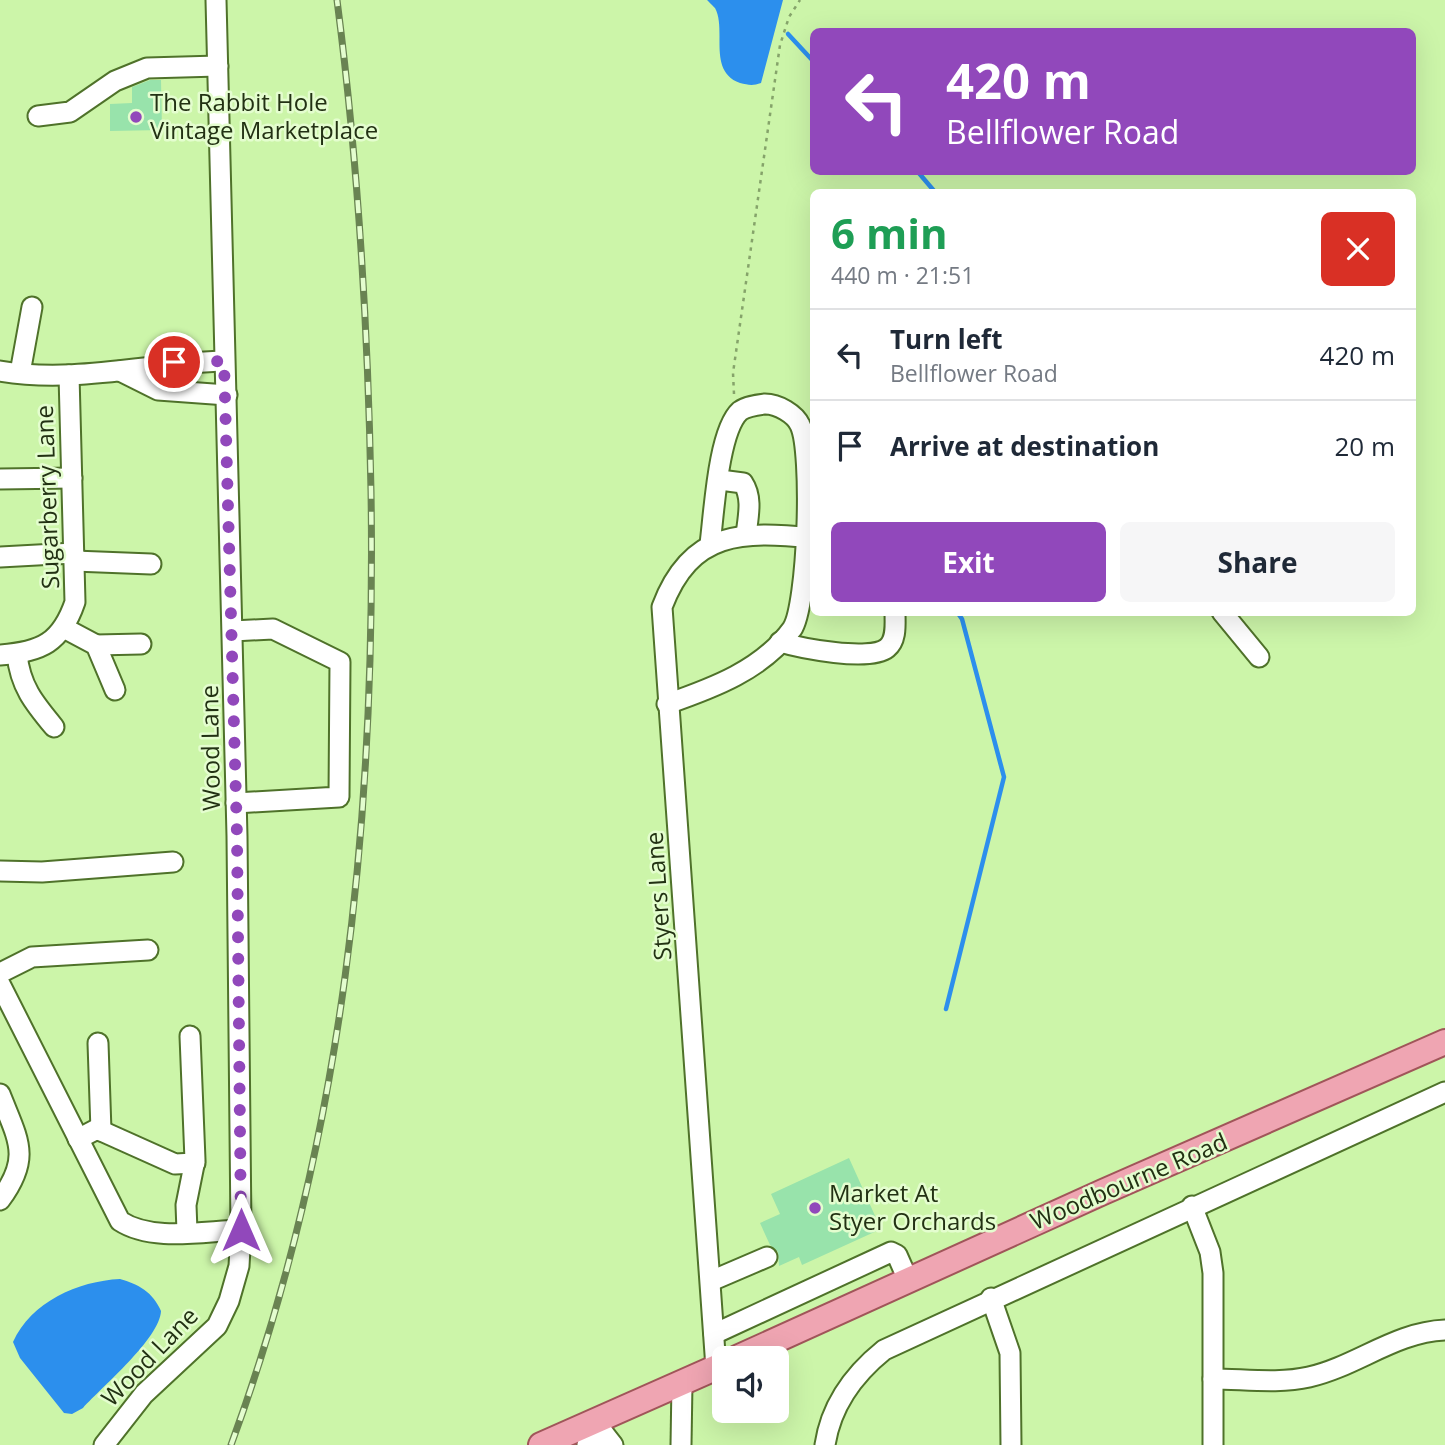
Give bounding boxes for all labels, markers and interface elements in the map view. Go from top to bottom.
text: 420 m [946,47,1091,113]
icon: left [831,56,922,147]
place label: The Rabbit Hole Vintage Marketplace [150,85,378,146]
marker: The Rabbit Hole Vintage Marketplace [128,109,144,125]
text: Bellflower Road [946,110,1179,153]
text: 6 min [831,204,948,261]
button: close [1321,212,1395,286]
text: 440 m · 21:51 [831,259,974,291]
text: Turn left [890,321,1002,357]
pin [144,332,204,392]
icon: left [831,336,869,374]
text: 420 m [1320,337,1395,373]
icon: arrive [155,343,193,381]
text: Bellflower Road [890,357,1058,389]
street label: Sugarberry Lane [27,404,66,590]
icon: arrive [831,427,869,465]
text: Arrive at destination [890,428,1159,464]
text: 20 m [1334,428,1395,464]
button: Exit [831,522,1106,602]
button: Share [1120,522,1395,602]
street label: Wood Lane [192,685,227,811]
street label: Styers Lane [637,831,678,961]
street label: Woodbourne Road [1025,1124,1232,1237]
place label: Market At Styer Orchards [829,1176,996,1237]
position arrow [204,1193,278,1267]
marker: Market At Styer Orchards [807,1200,823,1216]
street label: Wood Lane [93,1299,205,1413]
map controls [712,1346,789,1423]
button: sound [712,1346,789,1423]

